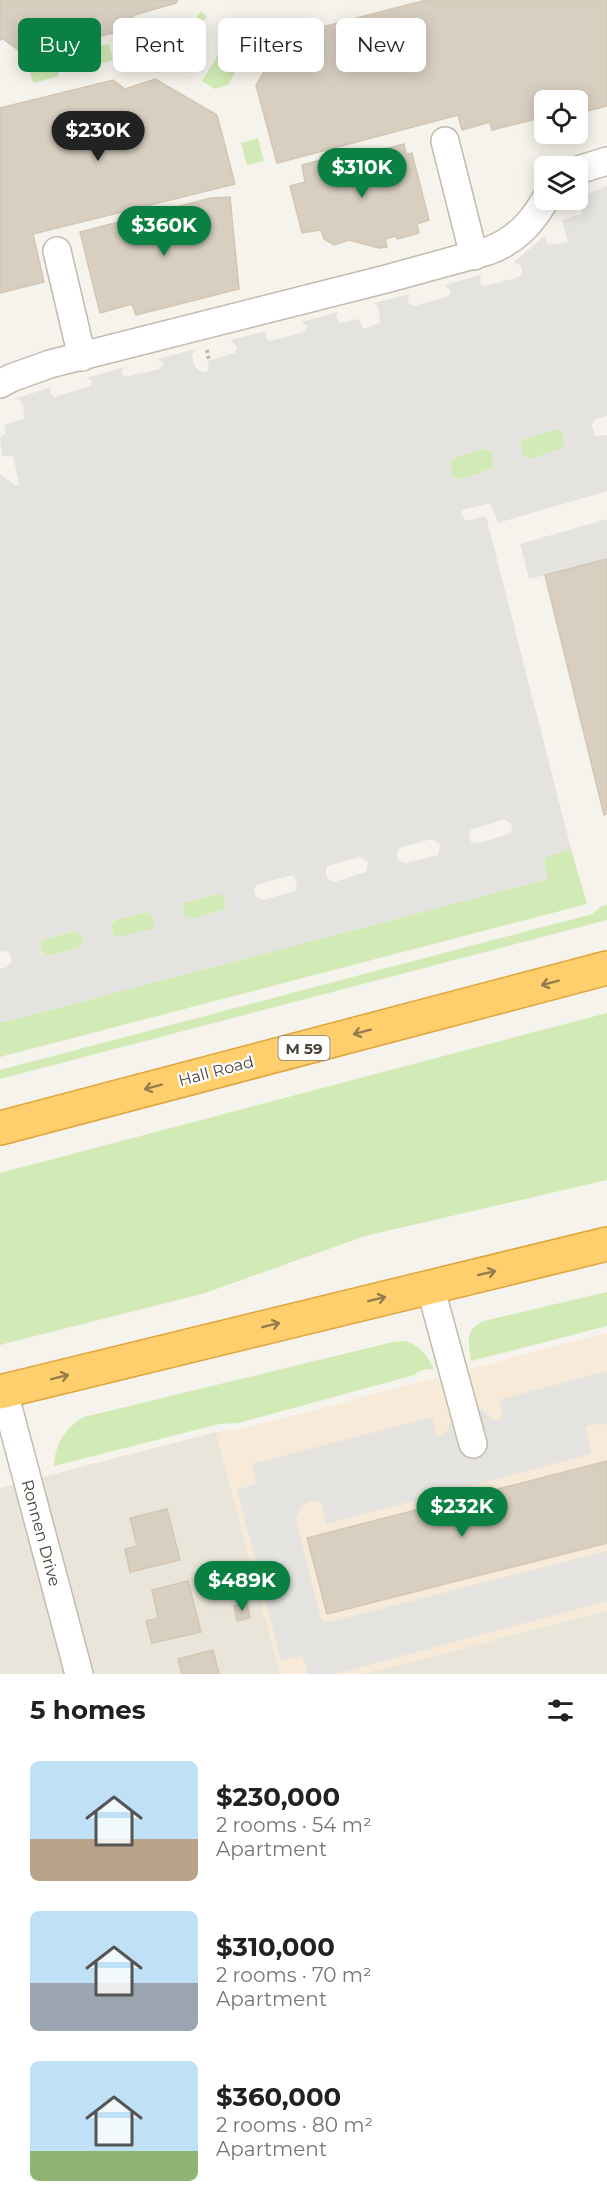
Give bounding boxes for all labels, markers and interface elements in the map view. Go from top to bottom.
chip: Buy [18,18,101,72]
chip: Rent [113,18,206,72]
chip: Filters [218,18,324,72]
chip: New [336,18,426,72]
map controls [534,90,588,210]
button: locate [534,90,588,144]
pin: $230K [56,111,140,162]
text: $230K [66,118,130,142]
pin: $310K [320,148,404,199]
text: $310K [332,155,392,179]
button: layers [534,156,588,210]
pin: $360K [122,206,206,257]
text: $360K [131,213,197,237]
one-way arrow [541,977,560,989]
one-way arrow [353,1027,372,1039]
road number: M 59 [278,1036,330,1060]
street label: Hall Road [176,1052,256,1090]
one-way arrow [144,1082,163,1094]
one-way arrow [477,1266,496,1278]
one-way arrow [367,1293,386,1305]
one-way arrow [262,1319,281,1331]
one-way arrow [51,1371,70,1383]
street label: Ronnen Drive [18,1477,64,1589]
pin: $232K [420,1487,504,1538]
text: $232K [431,1494,493,1518]
pin: $489K [200,1561,284,1612]
text: $489K [208,1568,276,1592]
text: 5 homes [30,1694,146,1726]
icon: filters [544,1694,577,1727]
text: $230,000 [216,1781,340,1813]
icon: home [78,1785,150,1857]
text: 2 rooms · 54 m² [216,1813,372,1837]
text: Apartment [216,1837,327,1861]
text: $310,000 [216,1931,335,1963]
icon: home [78,1935,150,2007]
text: 2 rooms · 70 m² [216,1963,372,1987]
text: Apartment [216,1987,327,2011]
text: $360,000 [216,2081,341,2113]
icon: home [78,2085,150,2157]
text: 2 rooms · 80 m² [216,2113,373,2137]
text: Apartment [216,2137,327,2161]

